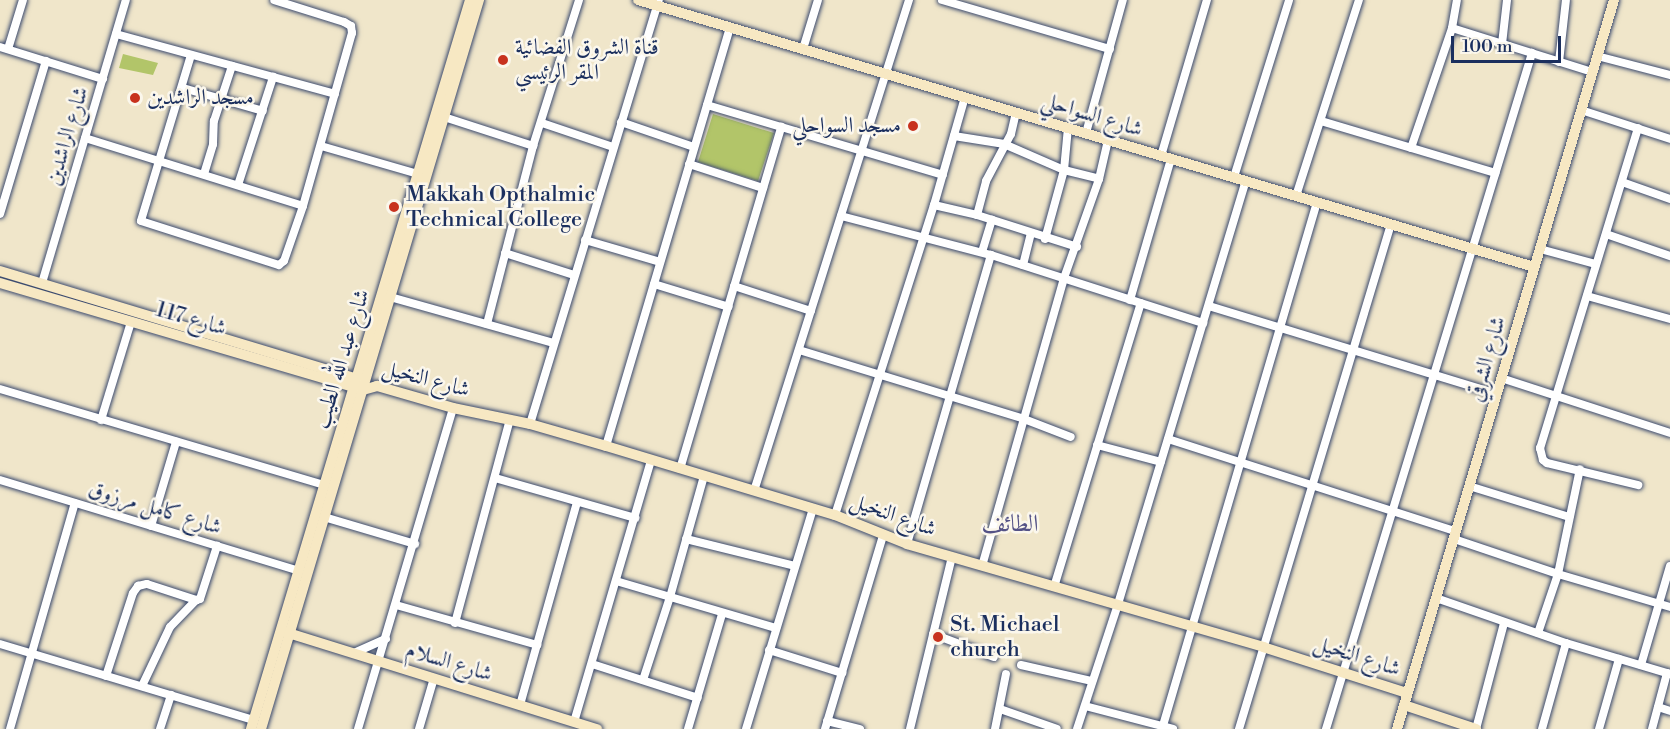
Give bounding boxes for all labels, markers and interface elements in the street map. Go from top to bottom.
scale bar [1454,24,1564,62]
place label: قناة الشروق الفضائية المقر الرئيسي [515,34,659,86]
text: 100 m [1462,35,1513,58]
marker: قناة الشروق الفضائية المقر الرئيسي [496,53,510,67]
street label: شارع الراشدين [39,83,95,189]
place label: مسجد الراشدين [147,85,254,111]
street label: شارع السواحلي [1038,87,1146,143]
marker: مسجد الراشدين [128,91,142,105]
place label: مسجد السواحلي [792,113,901,139]
marker: مسجد السواحلي [906,119,920,133]
place label: Makkah Opthalmic Technical College [406,181,595,232]
marker: Makkah Opthalmic Technical College [387,200,401,214]
street label: شارع عبد الله الطيب [308,286,376,432]
street label: شارع 117 [153,296,229,342]
street label: شارع الشرقي [1462,313,1512,405]
street label: شارع النخيل [379,355,473,403]
street label: شارع كامل مرزوق [85,475,225,541]
street label: شارع النخيل [846,487,940,543]
district label: الطائف [982,511,1038,539]
place label: St. Michael church [950,611,1059,662]
marker: St. Michael church [931,630,945,644]
street label: شارع النخيل [1310,630,1404,682]
street label: شارع السلام [403,636,495,688]

